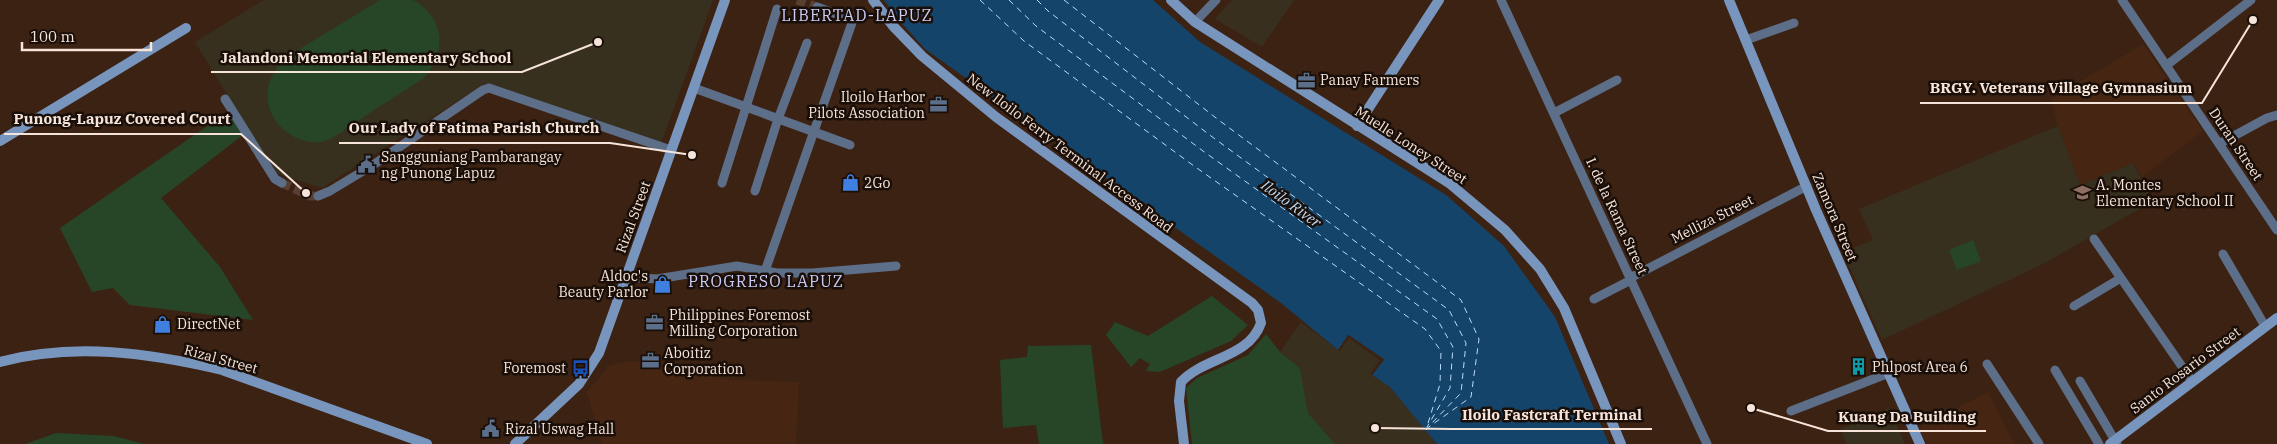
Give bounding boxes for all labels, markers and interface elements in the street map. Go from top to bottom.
district label: LIBERTAD-LAPUZ [781,5,933,25]
scale bar [22,20,151,52]
text: 100 m [30,27,75,46]
callout: Jalandoni Memorial Elementary School [211,42,522,72]
text: Jalandoni Memorial Elementary School [221,48,512,67]
street label: New Iloilo Ferry Terminal Access Road [963,69,1177,237]
office icon: Panay Farmers [1296,70,1316,90]
place label: Panay Farmers [1320,71,1419,89]
callout: BRGY. Veterans Village Gymnasium [1920,73,2202,103]
text: BRGY. Veterans Village Gymnasium [1930,78,2193,97]
place label: Iloilo Harbor Pilots Association [808,88,926,122]
office icon: Iloilo Harbor Pilots Association [929,95,949,115]
street label: Muelle Loney Street [1352,102,1471,188]
callout: Punong-Lapuz Covered Court [4,104,241,134]
street label: Duran Street [2205,104,2267,184]
text: Punong-Lapuz Covered Court [14,109,231,128]
callout: Our Lady of Fatima Parish Church [339,113,610,143]
text: Our Lady of Fatima Parish Church [349,118,600,137]
place label: Sangguniang Pambarangay ng Punong Lapuz [381,148,562,182]
public building icon: Sangguniang Pambarangay ng Punong Lapuz [357,155,377,175]
street label: I. de la Rama Street [1582,155,1652,277]
street label: Zamora Street [1808,170,1862,264]
shop icon: 2Go [840,173,860,193]
place label: 2Go [864,174,890,192]
water label: Iloilo River [1257,175,1325,232]
place label: A. Montes Elementary School II [2096,176,2234,210]
street label: Rizal Street [612,178,654,255]
school or university icon: A. Montes Elementary School II [2072,183,2092,203]
street label: Melliza Street [1668,191,1756,247]
place label: Aldoc's Beauty Parlor [558,267,649,301]
district label: PROGRESO LAPUZ [688,271,844,291]
shop icon: Aldoc's Beauty Parlor [652,274,672,294]
place label: Philippines Foremost Milling Corporation [669,306,810,340]
office icon: Philippines Foremost Milling Corporation [645,313,665,333]
shop icon: DirectNet [153,314,173,334]
place label: DirectNet [177,315,240,333]
street label: Santo Rosario Street [2126,323,2244,417]
street label: Rizal Street [182,341,260,377]
place label: Aboitiz Corporation [664,344,744,378]
office icon: Aboitiz Corporation [640,351,660,371]
building icon: Phlpost Area 6 [1848,357,1868,377]
bus stop icon: Foremost [570,358,590,378]
place label: Phlpost Area 6 [1872,358,1968,376]
place label: Foremost [503,359,566,377]
callout: Iloilo Fastcraft Terminal [1452,399,1652,429]
callout: Kuang Da Building [1828,401,1986,431]
text: Iloilo Fastcraft Terminal [1462,405,1642,424]
text: Kuang Da Building [1838,407,1976,426]
public building icon: Rizal Uswag Hall [481,419,501,439]
place label: Rizal Uswag Hall [505,420,614,438]

